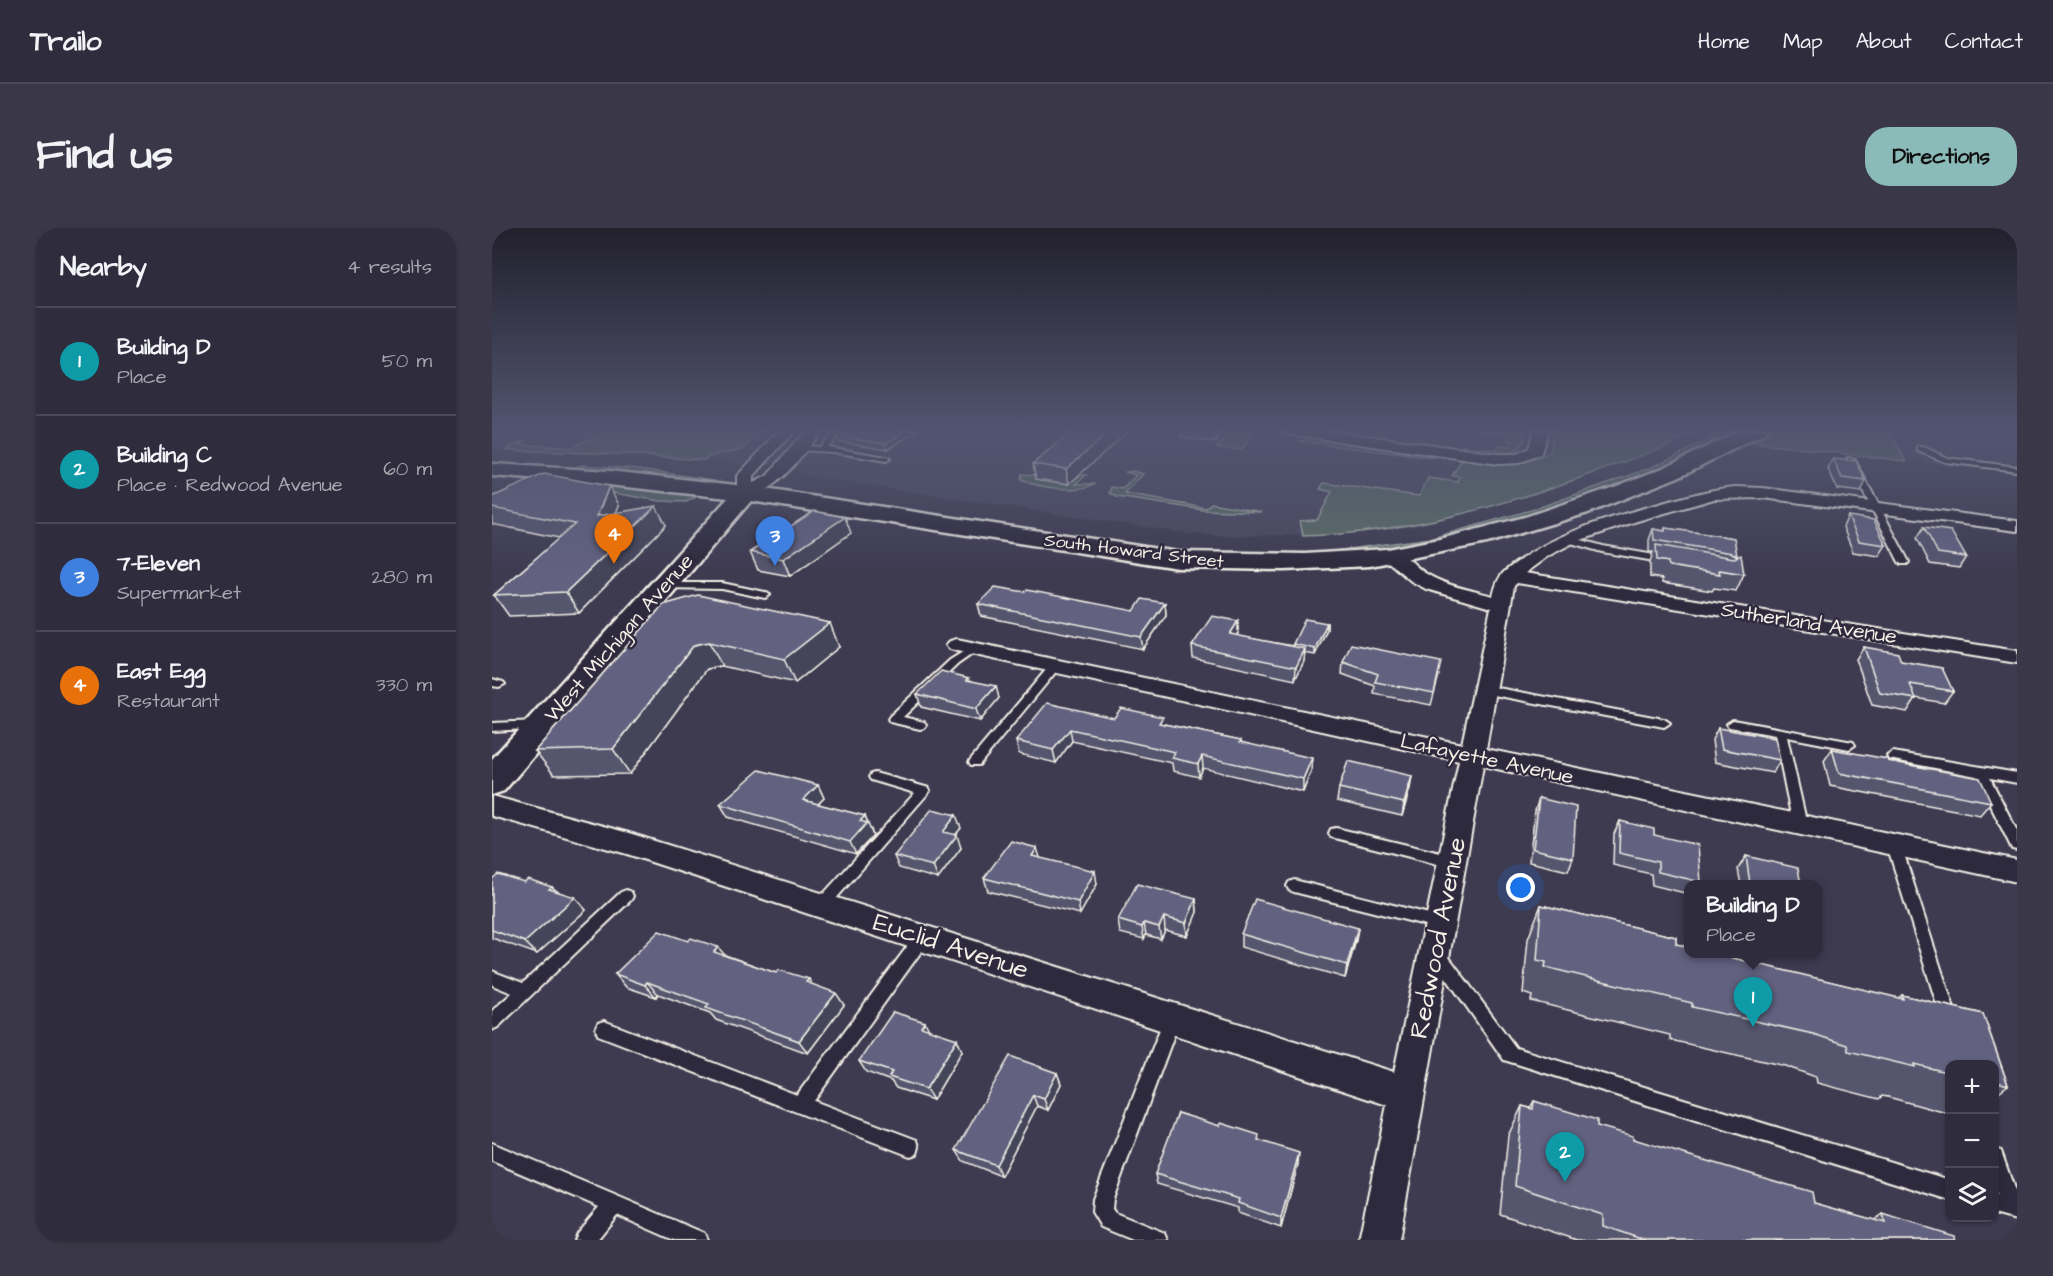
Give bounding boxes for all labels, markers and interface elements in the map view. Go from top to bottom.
text: Trailo [30,22,102,61]
text: Home [1698,27,1750,56]
text: Map [1783,27,1823,56]
text: About [1856,27,1912,56]
text: Contact [1945,27,2023,56]
text: Find us [36,127,173,185]
button: Directions [1865,127,2017,186]
text: Nearby [60,249,147,285]
text: 4 results [347,253,432,281]
text: Building D [117,332,211,363]
text: 1 [78,347,81,375]
text: 50 m [382,347,432,375]
text: Place [117,363,167,391]
text: Building C [117,440,212,471]
text: 2 [74,455,85,483]
text: 60 m [383,455,432,483]
text: Place · Redwood Avenue [117,471,343,499]
pin: 4 [594,514,634,564]
pin: 3 [756,516,794,566]
street label: South Howard Street [1043,528,1226,575]
street label: West Michigan Avenue [538,547,702,730]
text: 7-Eleven [117,548,200,579]
text: 3 [74,563,85,591]
text: 280 m [371,563,432,591]
text: Supermarket [117,579,241,607]
street label: Sutherland Avenue [1719,595,1899,651]
text: East Egg [117,656,206,687]
text: 4 [73,671,86,699]
text: 330 m [375,671,432,699]
text: Restaurant [117,687,220,715]
street label: Lafayette Avenue [1397,726,1576,793]
street label: Redwood Avenue [1401,834,1475,1042]
your location [1506,873,1535,902]
popup [1684,880,1822,958]
text: Building D [1706,890,1800,921]
street label: Euclid Avenue [869,904,1033,988]
text: Place [1706,921,1756,949]
pin: 1 [1734,978,1772,1027]
map controls [1945,1060,1999,1222]
button: + [1945,1060,1999,1114]
button: − [1945,1114,1999,1168]
pin: 2 [1546,1132,1584,1182]
button: layers [1945,1168,1999,1222]

